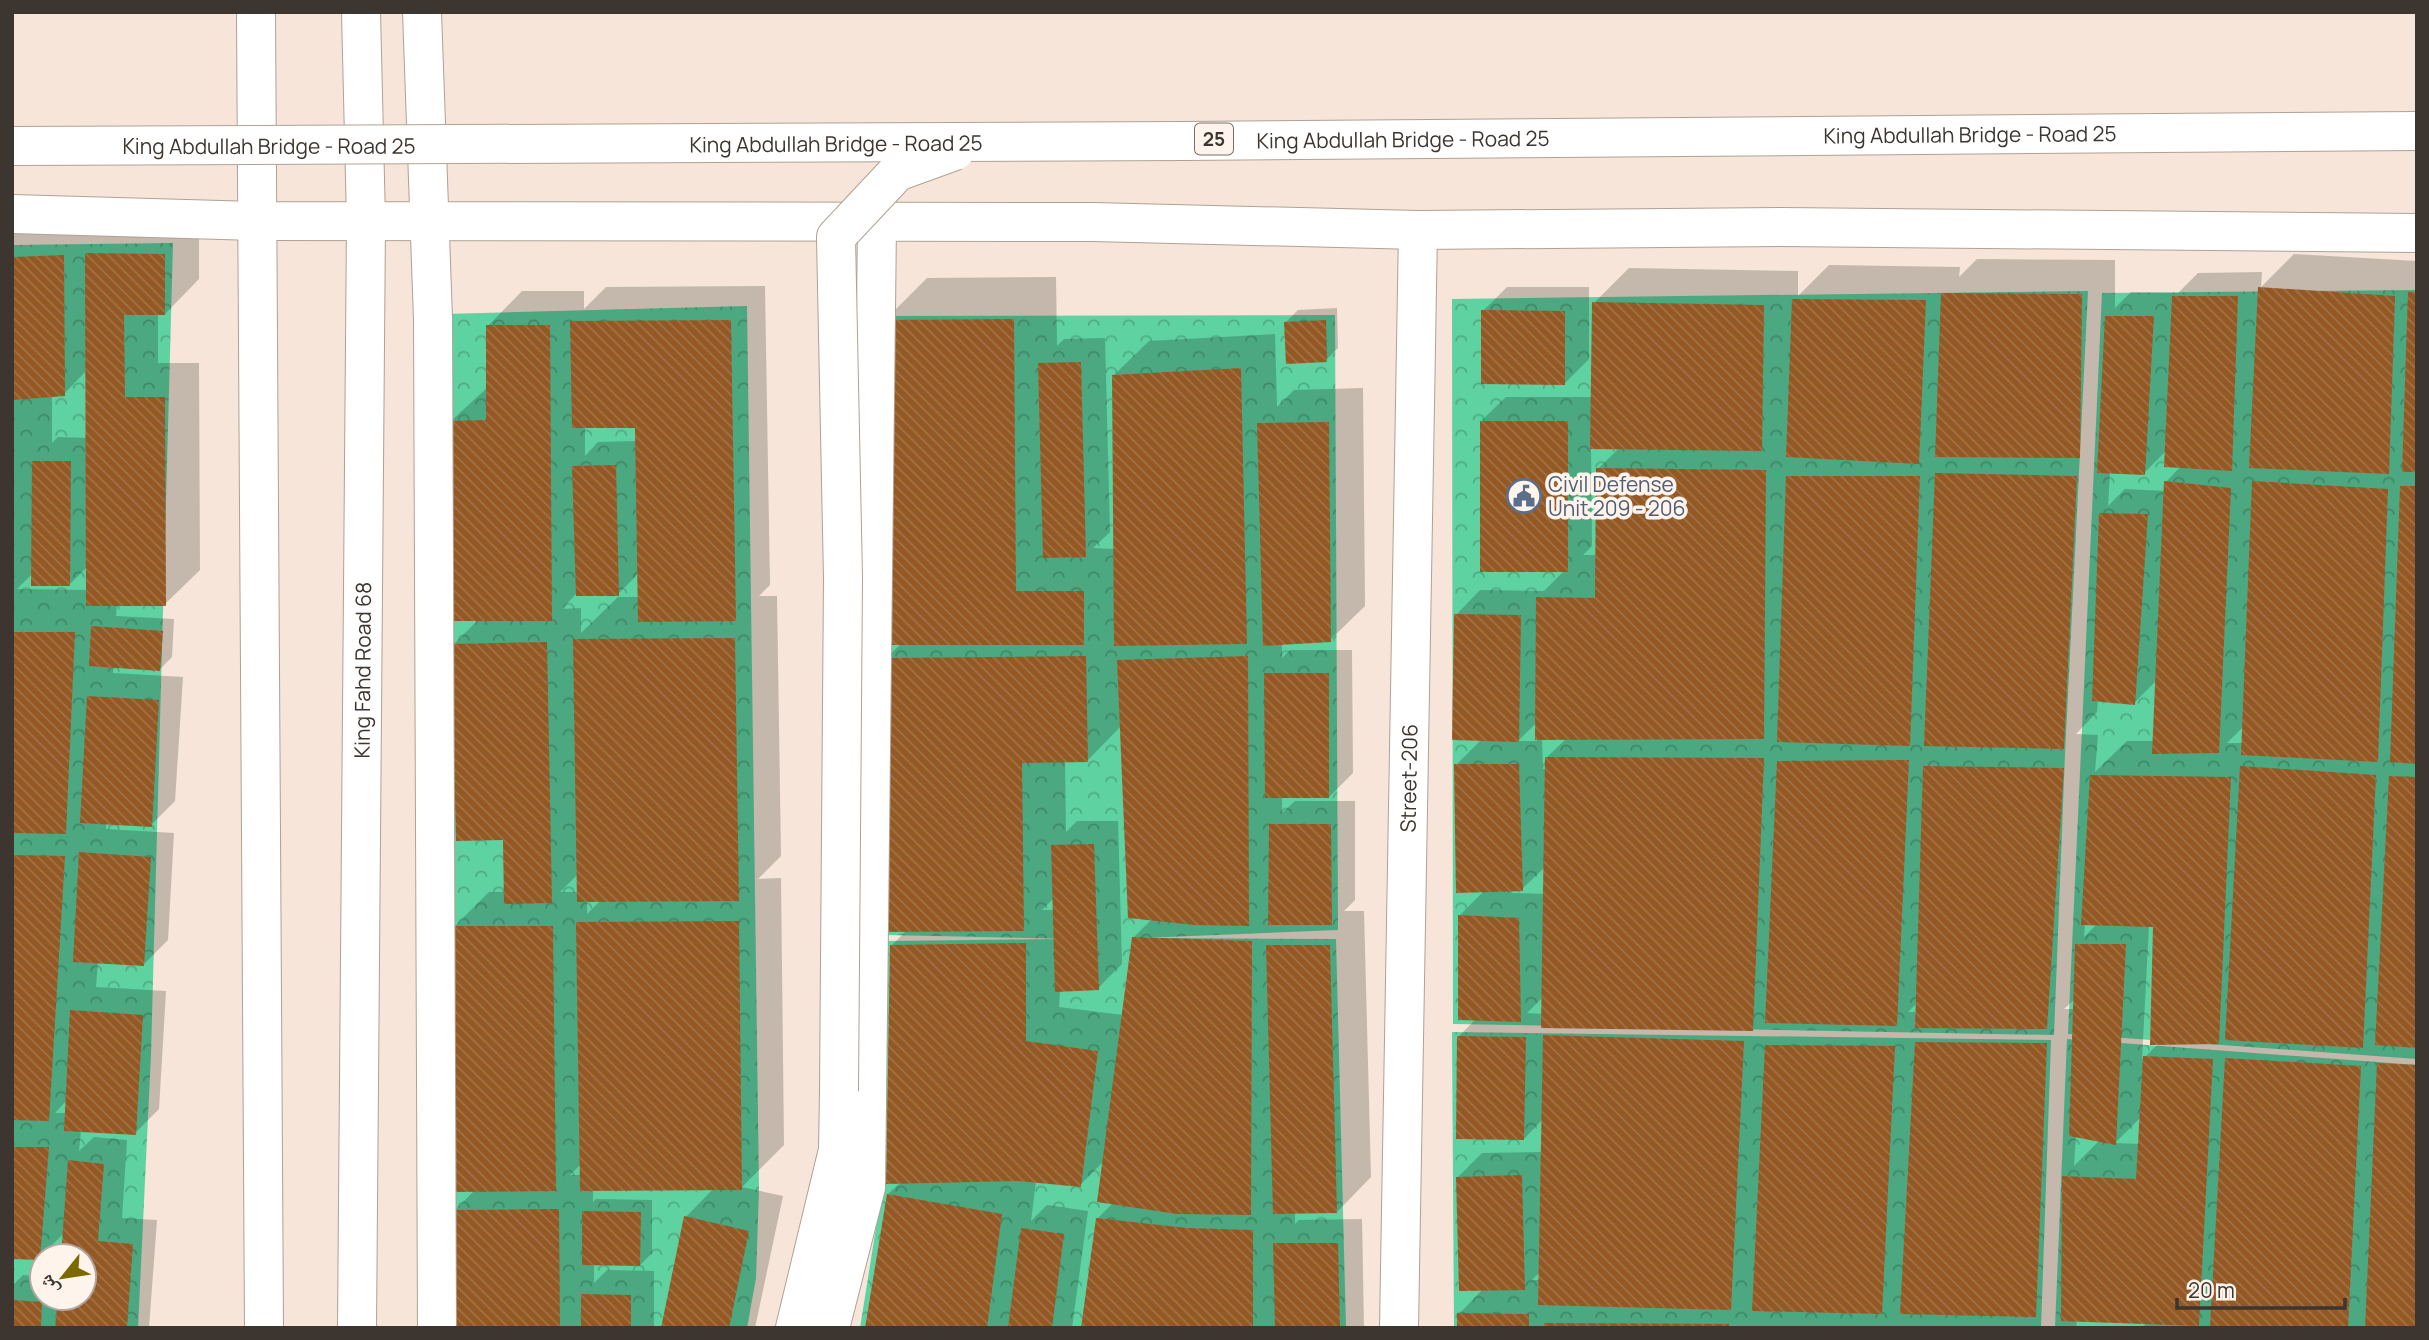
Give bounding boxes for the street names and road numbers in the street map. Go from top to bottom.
street label: King Abdullah Bridge - Road 25 [1823,119,2117,150]
road number: 25 [1195,124,1233,154]
street label: King Abdullah Bridge - Road 25 [1256,124,1550,154]
street label: King Abdullah Bridge - Road 25 [689,129,983,158]
street label: King Abdullah Bridge - Road 25 [122,132,416,160]
street label: King Fahd Road 68 [348,582,377,758]
street label: Street-206 [1394,724,1423,833]

